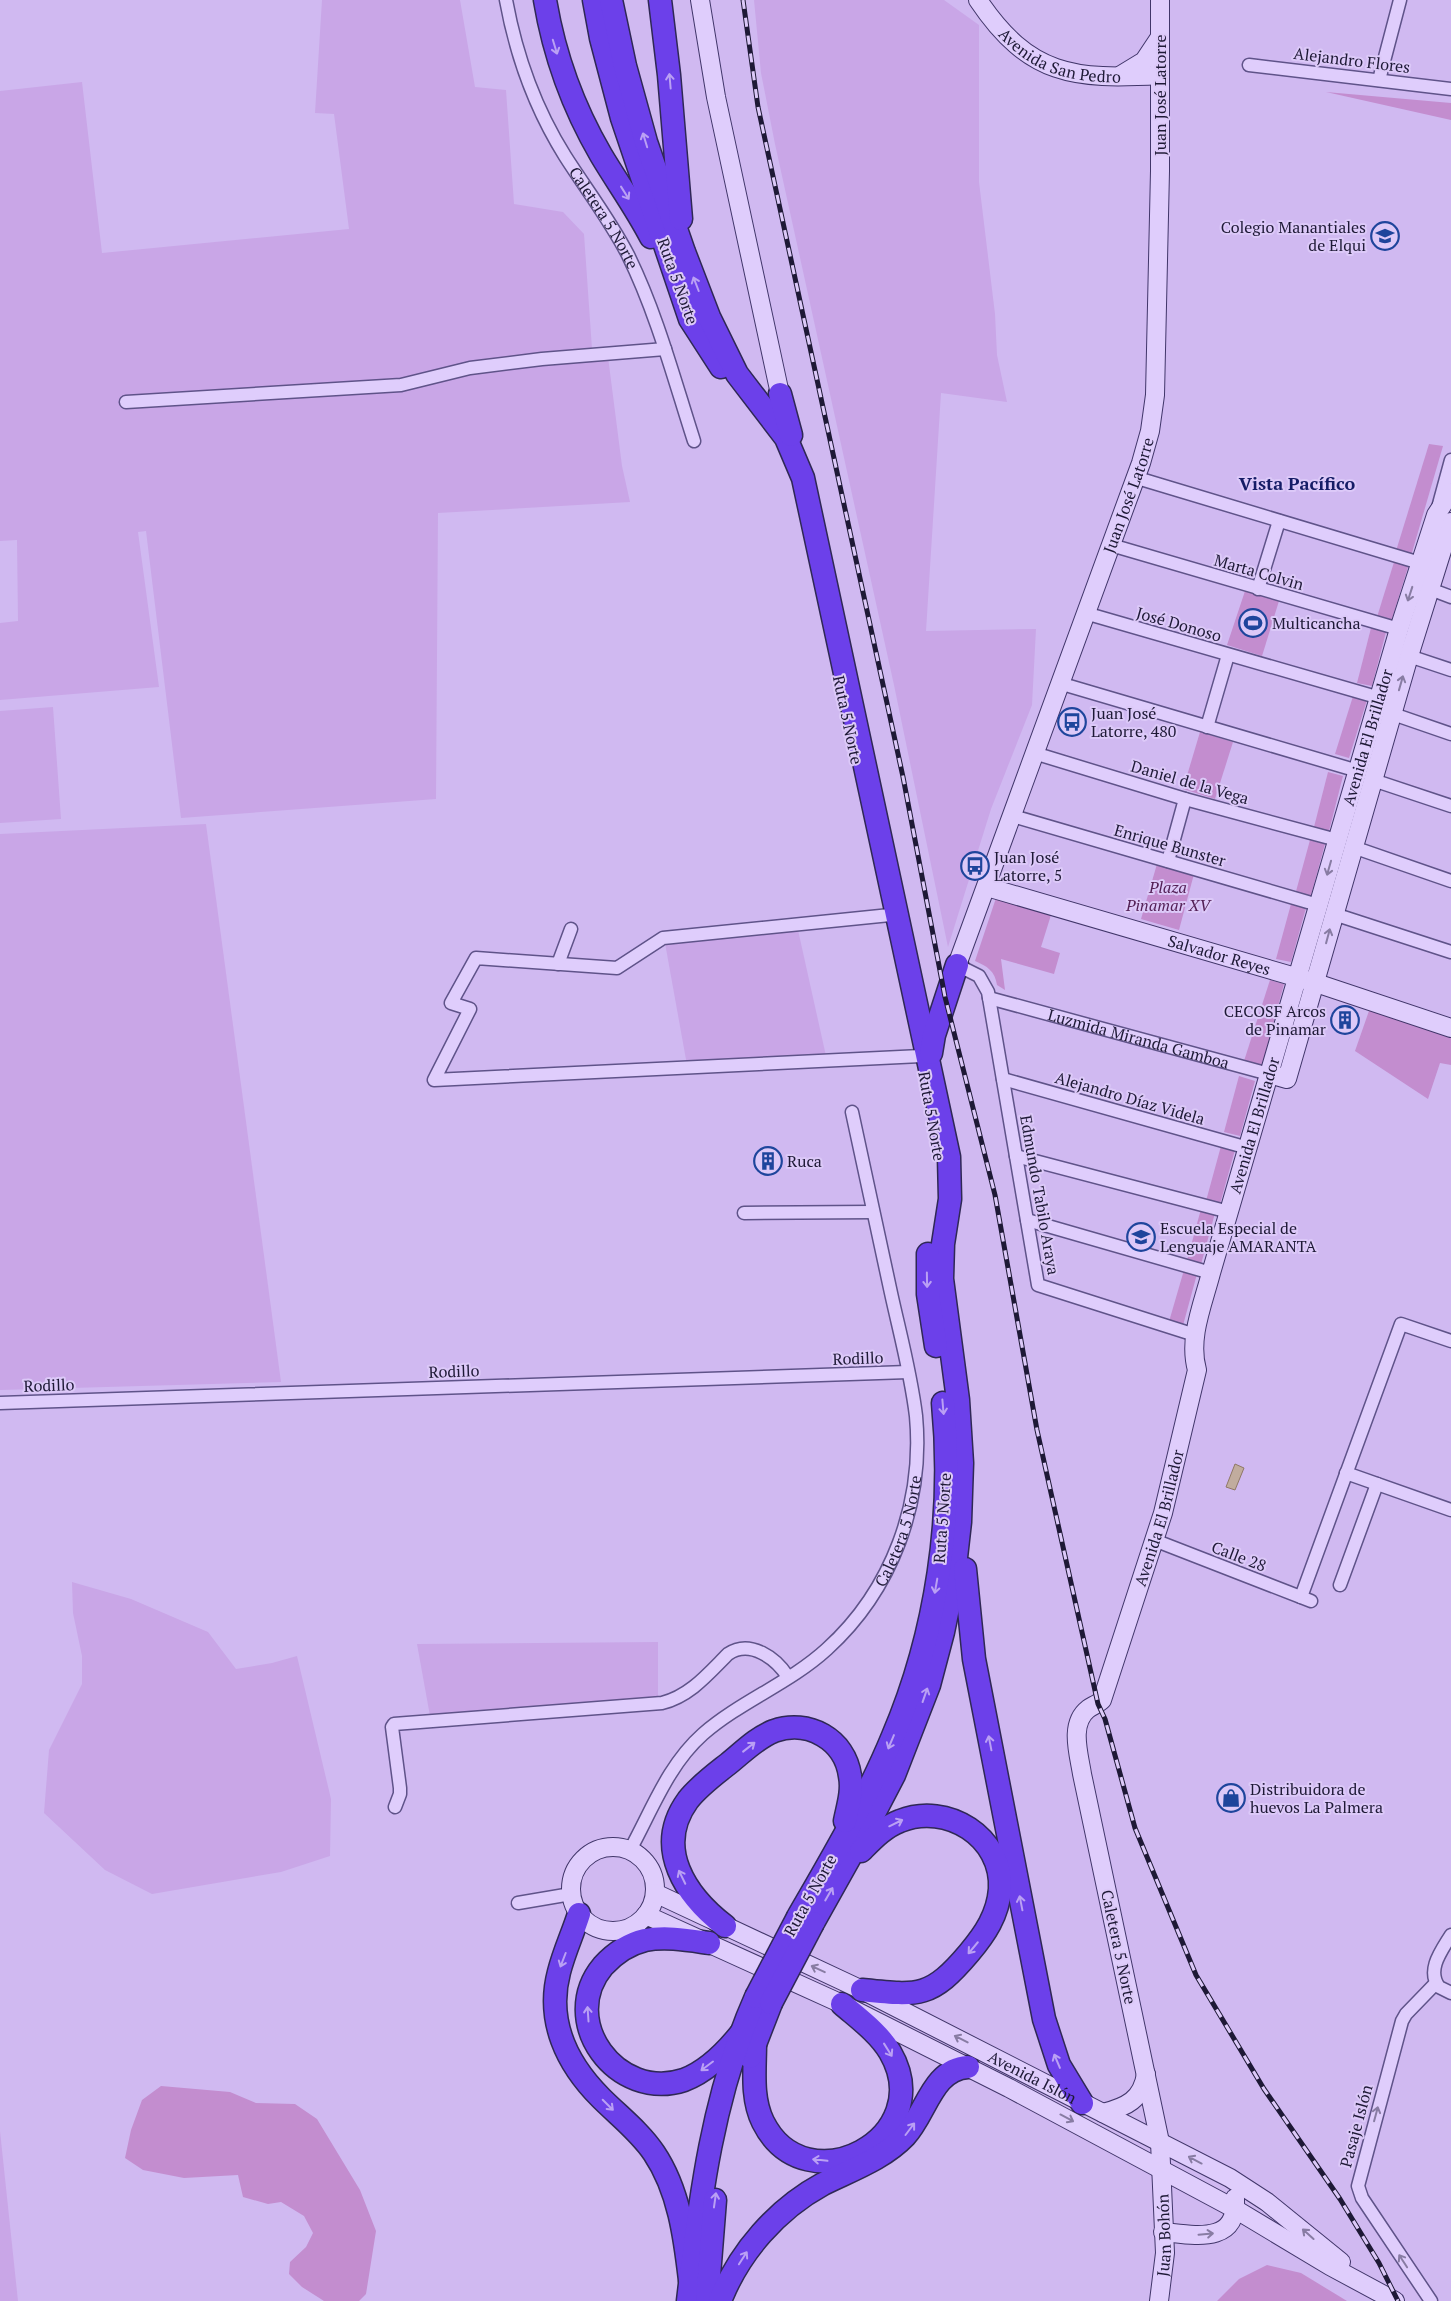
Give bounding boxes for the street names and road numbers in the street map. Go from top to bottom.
street label: Avenida San Pedro [994,23,1121,87]
street label: Juan José Latorre [1149,34,1171,156]
street label: Alejandro Flores [1292,42,1412,78]
street label: Caletera 5 Norte [564,162,644,272]
street label: Ruta 5 Norte [652,235,704,327]
street label: Juan José Latorre [1098,435,1159,556]
street label: Marta Colvin [1212,549,1307,595]
street label: José Donoso [1134,601,1224,647]
street label: Avenida El Brillador [1337,666,1398,808]
street label: Ruta 5 Norte [828,674,868,766]
street label: Daniel de la Vega [1128,755,1252,809]
street label: Enrique Bunster [1112,819,1229,872]
street label: Salvador Reyes [1165,929,1273,980]
street label: Luzmida Miranda Gamboa [1045,1003,1232,1074]
street label: Avenida El Brillador [1224,1053,1285,1196]
street label: Alejandro Díaz Videla [1053,1066,1207,1130]
street label: Ruta 5 Norte [913,1070,951,1162]
street label: Edmundo Tabilo Araya [1015,1113,1065,1277]
street label: Rodillo [832,1346,884,1370]
street label: Rodillo [428,1359,480,1383]
street label: Rodillo [23,1373,75,1397]
street label: Avenida El Brillador [1129,1446,1189,1589]
street label: Ruta 5 Norte [928,1472,956,1564]
street label: Caletera 5 Norte [869,1474,926,1591]
street label: Calle 28 [1208,1536,1270,1576]
street label: Ruta 5 Norte [778,1850,842,1940]
street label: Caletera 5 Norte [1096,1888,1142,2006]
street label: Avenida Islón [984,2045,1081,2109]
street label: Pasaje Islón [1334,2082,1378,2170]
street label: Juan Bohón [1151,2193,1176,2278]

